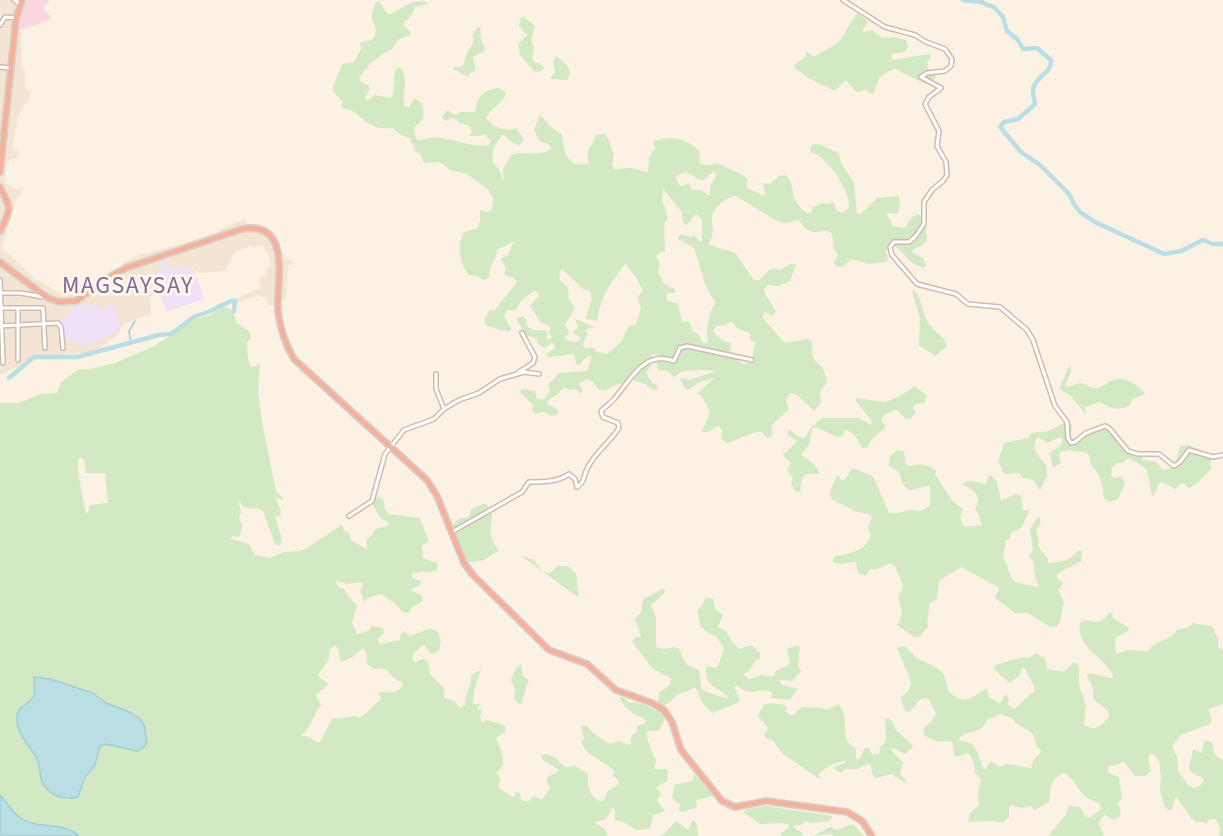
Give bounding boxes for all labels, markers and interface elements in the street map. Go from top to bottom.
district label: MAGSAYSAY [62,274,194,302]

